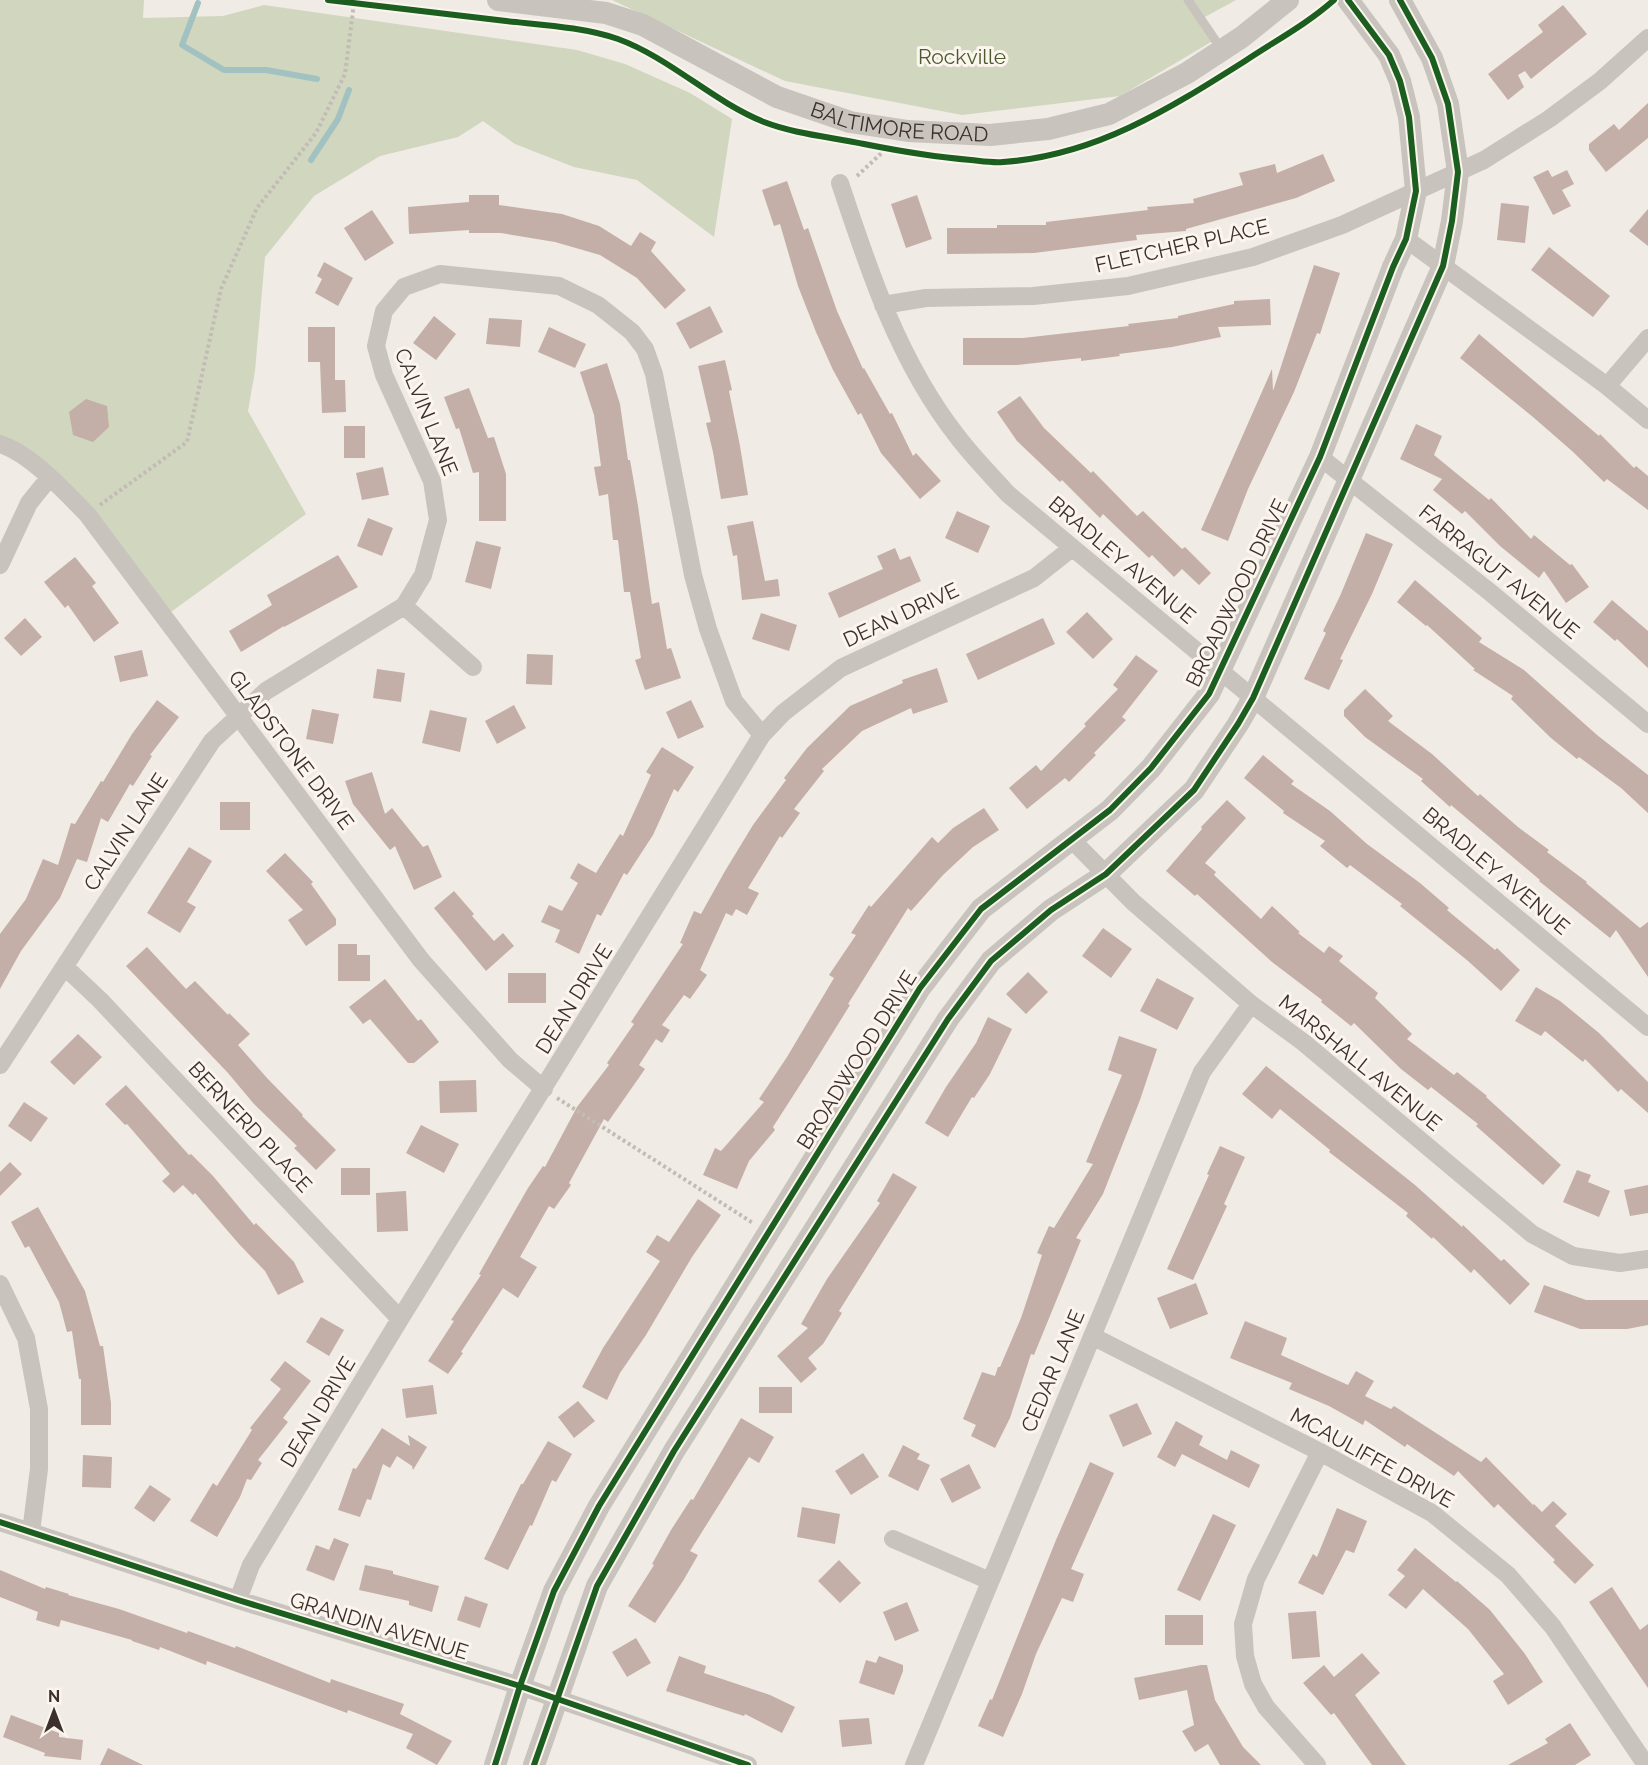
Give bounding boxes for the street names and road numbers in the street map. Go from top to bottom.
street label: BALTIMORE ROAD [807,96,989,147]
street label: FLETCHER PLACE [1093,213,1271,278]
street label: CALVIN LANE [390,345,463,479]
street label: BRADLEY AVENUE [1044,491,1201,628]
street label: BROADWOOD DRIVE [1180,495,1293,691]
street label: FARRAGUT AVENUE [1414,499,1584,644]
street label: DEAN DRIVE [839,577,963,652]
street label: GLADSTONE DRIVE [223,665,359,834]
street label: CALVIN LANE [78,768,173,895]
street label: BRADLEY AVENUE [1418,802,1575,939]
street label: DEAN DRIVE [530,939,617,1058]
street label: BROADWOOD DRIVE [791,966,922,1154]
street label: MARSHALL AVENUE [1274,989,1447,1136]
street label: BERNERD PLACE [183,1056,317,1197]
street label: CEDAR LANE [1016,1306,1090,1436]
street label: DEAN DRIVE [275,1352,360,1472]
street label: MCAULIFFE DRIVE [1286,1402,1458,1513]
street label: GRANDIN AVENUE [287,1587,471,1665]

